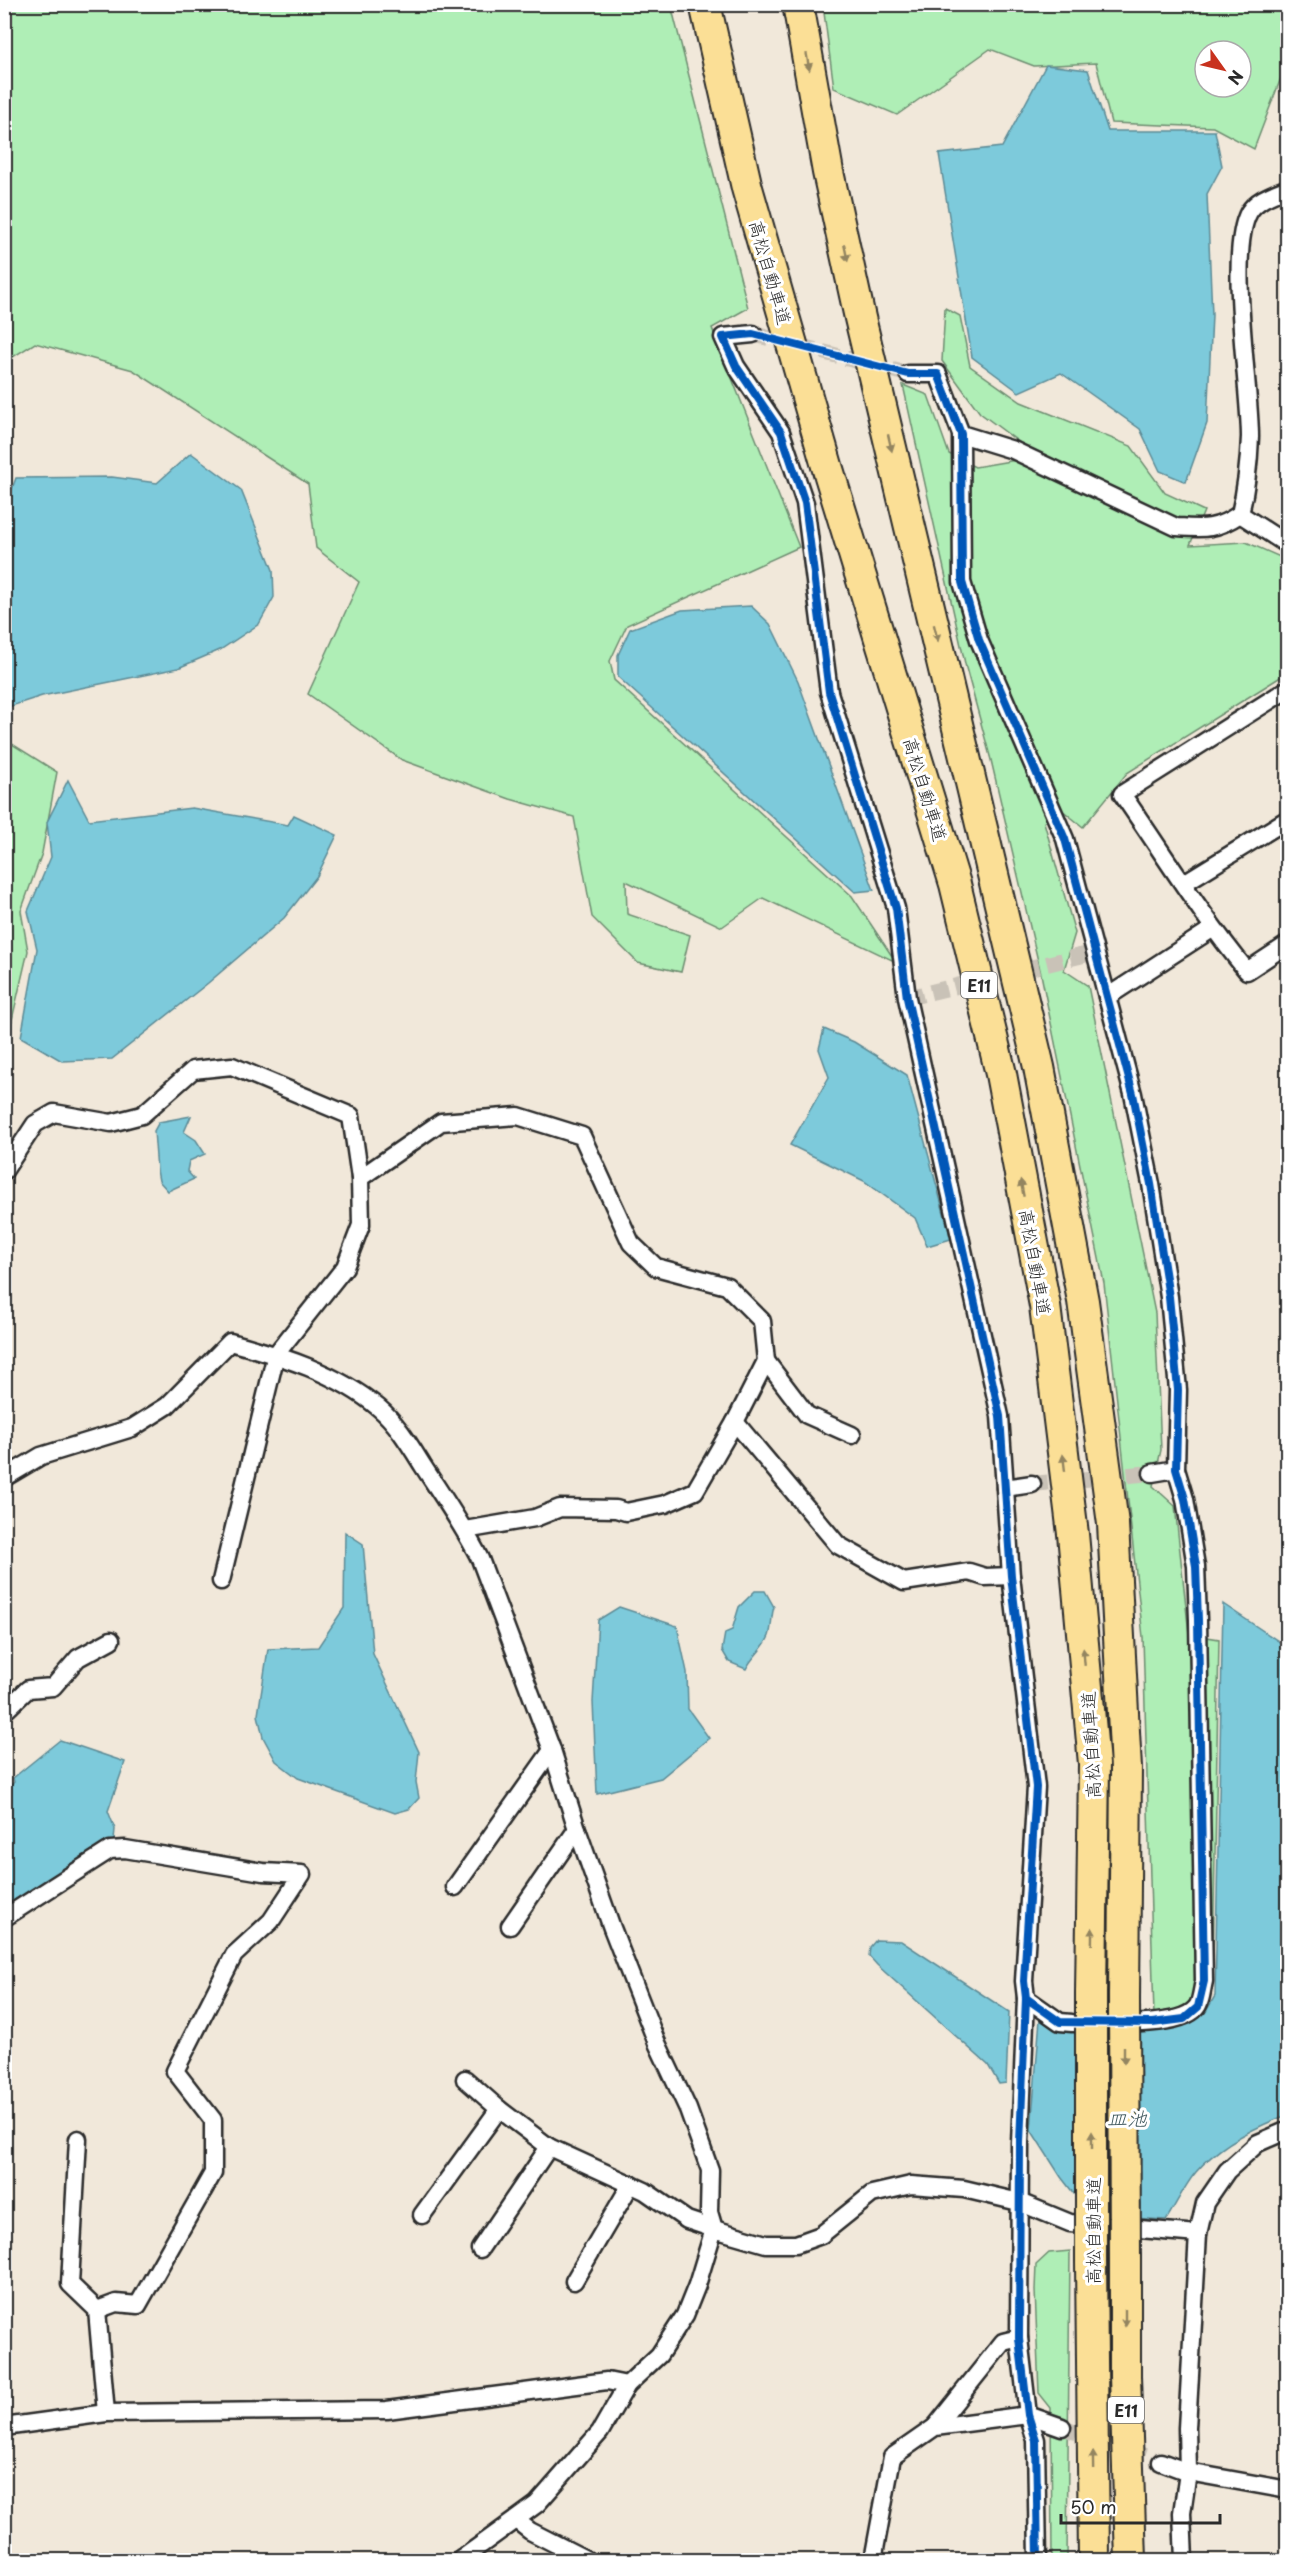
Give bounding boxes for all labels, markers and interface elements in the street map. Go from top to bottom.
north arrow [1193,39,1253,99]
one-way arrow [804,53,813,72]
text: N [1223,66,1250,90]
street label: 高松自動車道 [743,216,799,328]
one-way arrow [842,244,851,263]
one-way arrow [885,434,895,453]
one-way arrow [931,624,941,642]
street label: 高松自動車道 [897,733,955,845]
road number: E11 [961,972,997,998]
one-way arrow [1017,1178,1026,1197]
street label: 高松自動車道 [1013,1206,1059,1318]
one-way arrow [1060,1454,1069,1473]
one-way arrow [1079,1648,1089,1667]
street label: 高松自動車道 [1074,1690,1106,1800]
one-way arrow [1087,1926,1096,1945]
one-way arrow [1119,2046,1129,2065]
water label: 皿池 [1107,2103,1148,2133]
one-way arrow [1087,2130,1097,2149]
street label: 高松自動車道 [1079,2177,1106,2285]
one-way arrow [1120,2309,1130,2328]
road number: E11 [1108,2397,1144,2423]
one-way arrow [1088,2451,1097,2470]
scale bar [1061,2487,1220,2525]
text: 50 m [1070,2493,1117,2520]

